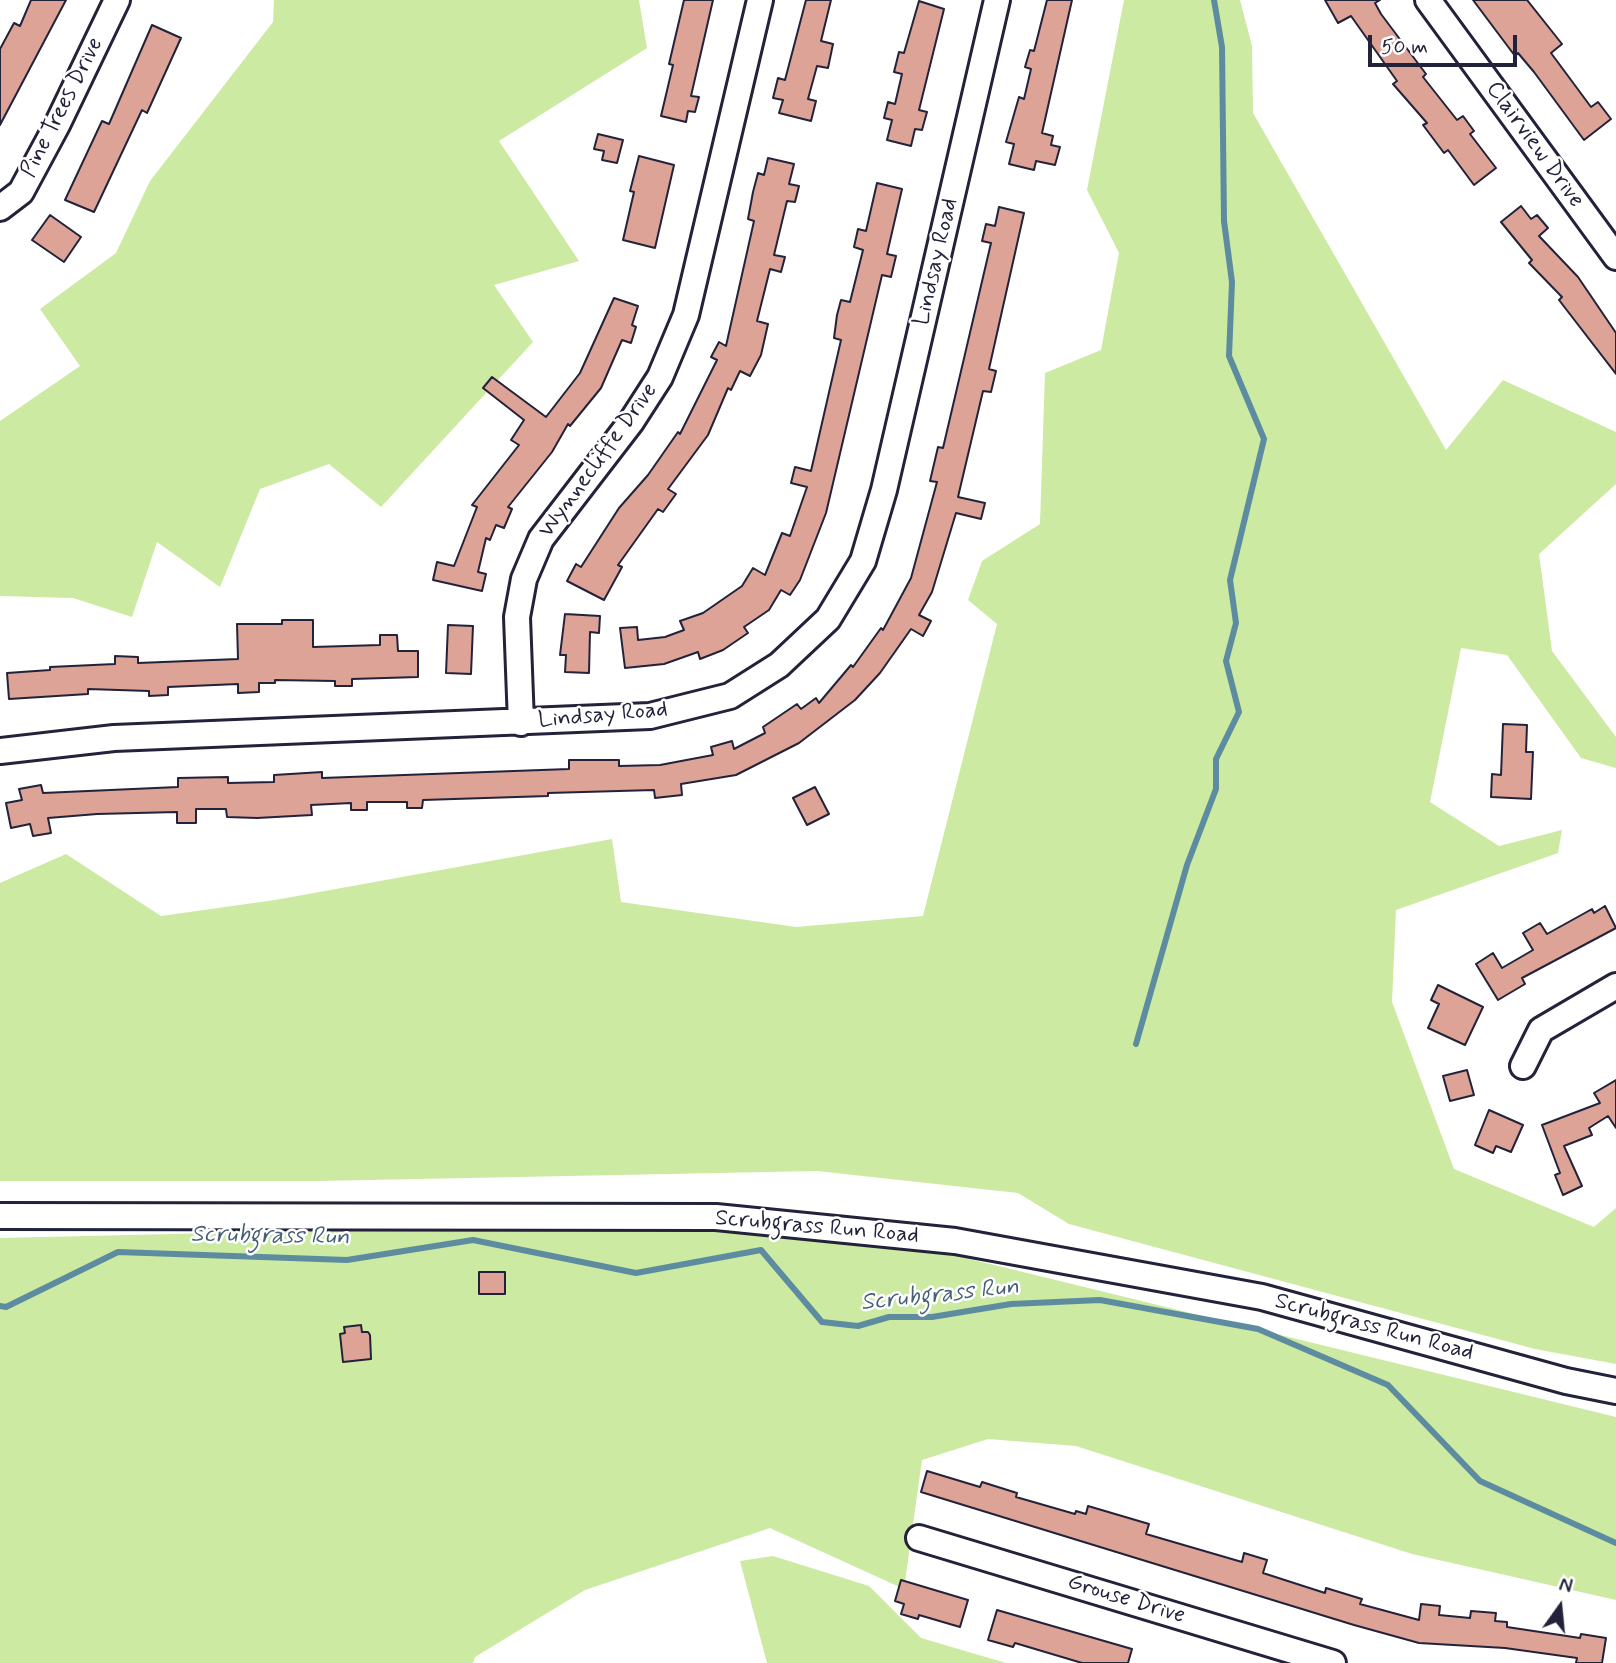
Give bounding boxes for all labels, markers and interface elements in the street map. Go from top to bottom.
scale bar [1371,21,1520,65]
street label: Pine Trees Drive [16,33,110,183]
text: 50 m [1381,33,1428,61]
street label: Clairview Drive [1479,76,1589,214]
street label: Lindsay Road [909,196,965,328]
street label: Wynnecliffe Drive [534,378,664,544]
street label: Lindsay Road [537,697,669,735]
street label: Scrubgrass Run Road [714,1205,920,1251]
water label: Scrubgrass Run [190,1221,350,1253]
water label: Scrubgrass Run [860,1273,1020,1319]
street label: Scrubgrass Run Road [1272,1288,1476,1368]
street label: Grouse Drive [1064,1569,1188,1631]
north arrow [1525,1572,1595,1642]
text: N [1556,1573,1575,1600]

